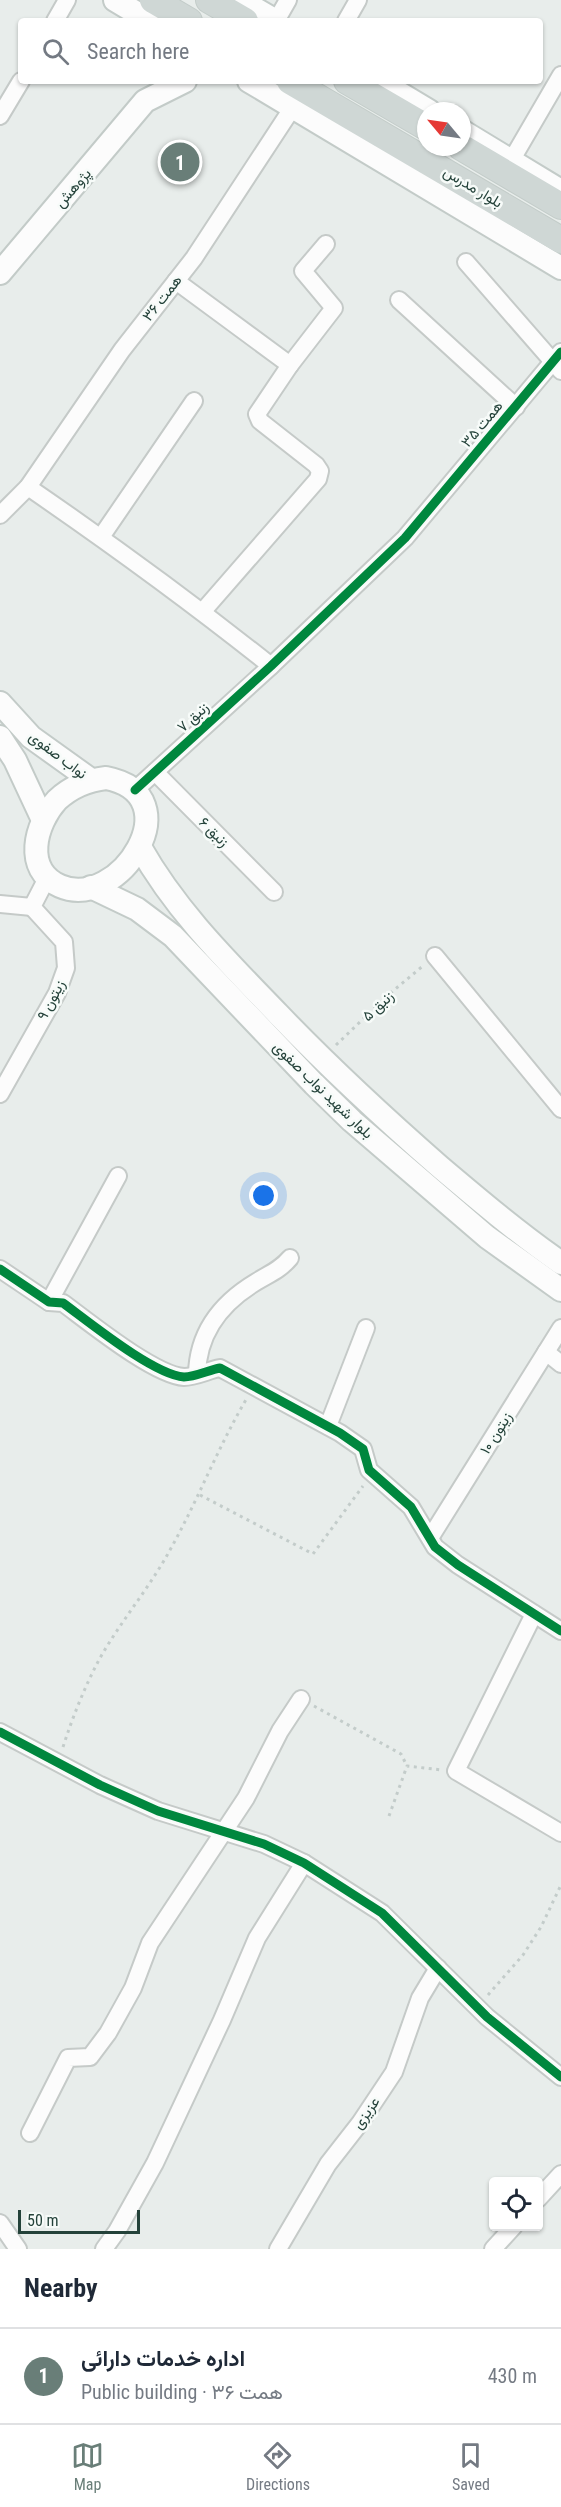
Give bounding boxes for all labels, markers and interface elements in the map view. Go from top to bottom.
search box [18,18,543,84]
icon: search [39,35,72,68]
text: Search here [87,39,189,64]
north arrow [417,102,471,156]
pin: 1 [160,140,200,184]
street label: بلوار مدرس [440,162,506,212]
street label: پژوهش [51,165,96,212]
street label: همت ۳۶ [138,271,186,325]
street label: همت ۳۵ [457,397,507,451]
street label: زنبق ۷ [173,698,213,737]
street label: نواب صفوی [25,727,91,784]
street label: زنبق ۶ [195,813,233,851]
street label: زیتون ۹ [33,977,69,1023]
street label: زنبق ۵ [359,987,398,1026]
street label: بلوار شهید نواب صفوی [268,1038,377,1143]
your location [249,1181,278,1210]
street label: زیتون ۱۰ [476,1409,516,1457]
street label: عزیزی [349,2093,384,2133]
map controls [489,2177,543,2231]
button: locate [489,2177,543,2231]
scale bar [18,2207,140,2234]
text: 50 m [27,2211,59,2230]
text: Nearby [24,2273,98,2303]
text: اداره خدمات دارائی [81,2346,245,2371]
text: 1 [38,2364,49,2388]
text: 430 m [488,2364,537,2388]
text: Public building · همت ۳۶ [81,2380,283,2404]
tab: Map [71,2439,104,2494]
tab: Directions [246,2439,310,2494]
tab: Saved [452,2439,490,2494]

